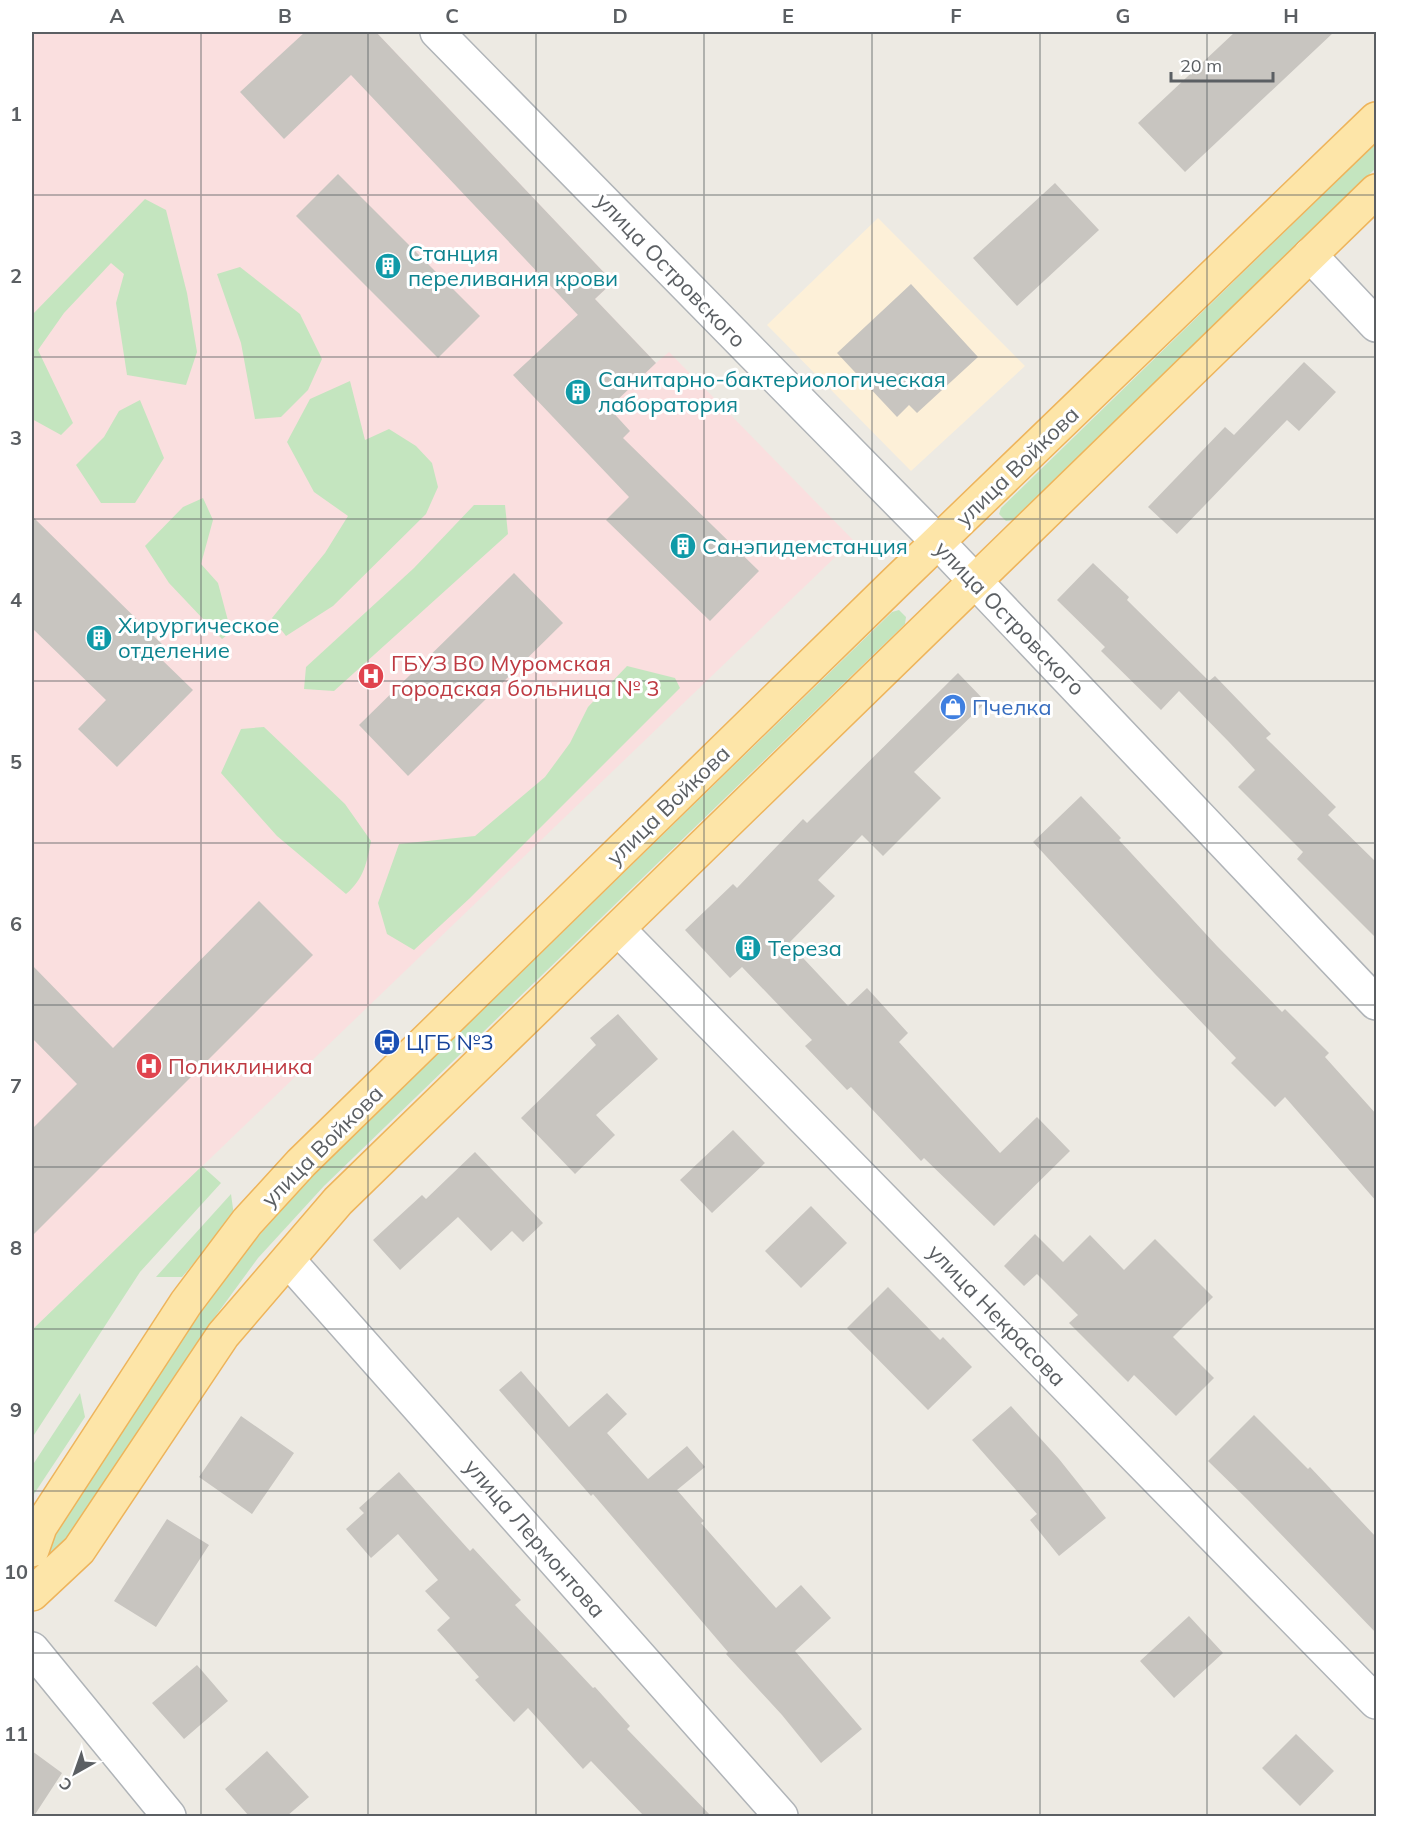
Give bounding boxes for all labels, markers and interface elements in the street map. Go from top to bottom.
text: A [110,3,125,28]
text: B [278,3,292,28]
text: C [445,3,459,28]
text: D [612,3,628,28]
text: E [782,3,794,28]
text: F [950,3,962,28]
text: G [1116,3,1130,28]
text: H [1283,3,1299,28]
scale bar [1171,45,1273,83]
text: 20 m [1180,54,1222,77]
text: 1 [10,101,22,126]
street label: улица Островского [590,187,752,353]
place label: Станция переливания крови [408,239,618,292]
building icon: Станция переливания крови [373,251,403,281]
text: 2 [10,263,22,288]
place label: Санитарно-бактериологическая лаборатория [598,365,946,418]
building icon: Санитарно-бактериологическая лаборатория [563,377,593,407]
street label: улица Войкова [949,400,1085,532]
text: 3 [10,425,22,450]
building icon: Cанэпидемстанция [668,531,698,561]
place label: Cанэпидемстанция [702,532,908,560]
street label: улица Островского [929,535,1091,701]
text: 4 [10,587,22,612]
place label: Хирургическое отделение [118,611,279,664]
building icon: Хирургическое отделение [84,623,114,653]
place label: ГБУЗ ВО Муромская городская больница № 3 [391,649,659,702]
hospital icon: ГБУЗ ВО Муромская городская больница № 3 [356,661,386,691]
shop icon: Пчелка [938,692,968,722]
place label: Пчелка [972,693,1052,721]
street label: улица Войкова [600,739,736,871]
text: 5 [10,749,22,774]
text: 6 [10,911,22,936]
building icon: Тереза [733,933,763,963]
place label: Тереза [768,934,842,962]
bus stop icon: ЦГБ №3 [372,1027,402,1057]
place label: ЦГБ №3 [406,1028,494,1056]
hospital icon: Поликлиника [134,1051,164,1081]
place label: Поликлиника [168,1052,313,1080]
text: 7 [10,1073,22,1098]
street label: улица Войкова [255,1079,389,1213]
text: 8 [10,1235,22,1260]
street label: улица Некрасова [922,1238,1072,1392]
text: 9 [10,1397,22,1422]
street label: улица Лермонтова [458,1453,612,1623]
text: 10 [4,1559,28,1584]
text: 11 [4,1721,28,1746]
north arrow [45,1743,105,1803]
text: С [55,1773,76,1796]

